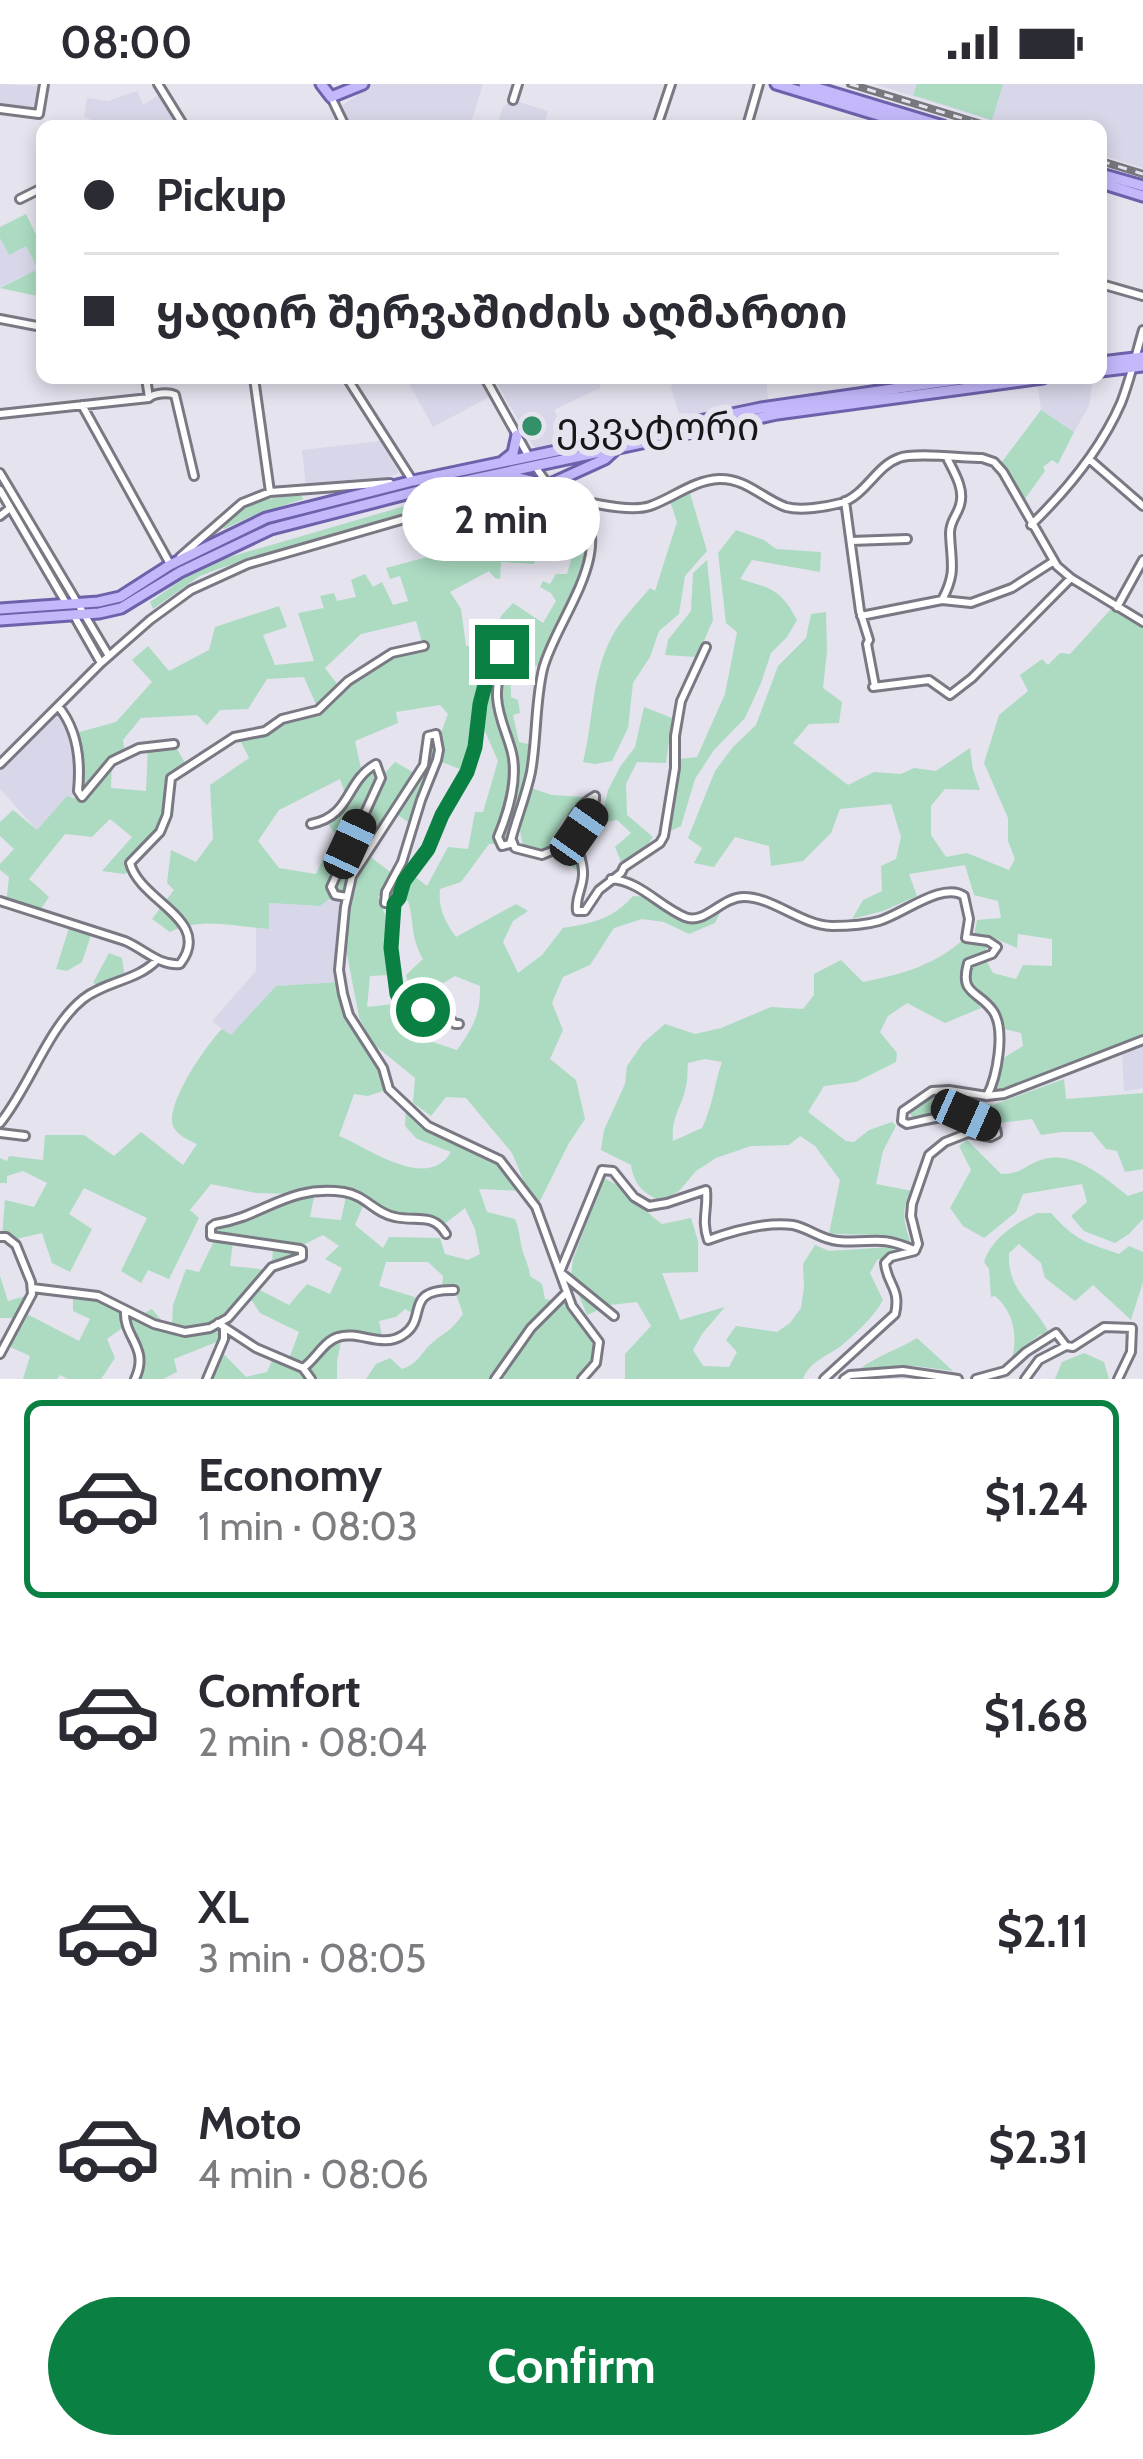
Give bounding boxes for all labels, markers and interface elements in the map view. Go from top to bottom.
text: 08:00 [60,15,192,69]
text: Pickup [156,168,286,222]
text: ყადირ შერვაშიძის აღმართი [156,285,847,339]
place label: ეკვატორი [556,402,759,450]
marker: ეკვატორი [519,413,545,439]
callout: 2 min [403,478,601,562]
text: 2 min [454,495,548,543]
route end [475,625,529,679]
car [544,792,614,872]
car [318,804,382,884]
route start [396,983,450,1037]
car [926,1084,1006,1146]
icon: car [54,1445,162,1553]
text: Economy [198,1448,382,1502]
text: $1.24 [985,1472,1089,1526]
text: 1 min · 08:03 [198,1502,418,1550]
icon: car [54,1661,162,1769]
text: Comfort [198,1664,361,1718]
text: $1.68 [984,1688,1089,1742]
text: 2 min · 08:04 [198,1718,427,1766]
icon: car [54,1877,162,1985]
text: XL [198,1880,249,1934]
text: $2.11 [997,1904,1089,1958]
text: 3 min · 08:05 [198,1934,426,1982]
icon: car [54,2093,162,2201]
text: Moto [198,2096,301,2150]
text: $2.31 [988,2120,1089,2174]
text: 4 min · 08:06 [198,2150,429,2198]
button: Confirm [48,2297,1095,2435]

